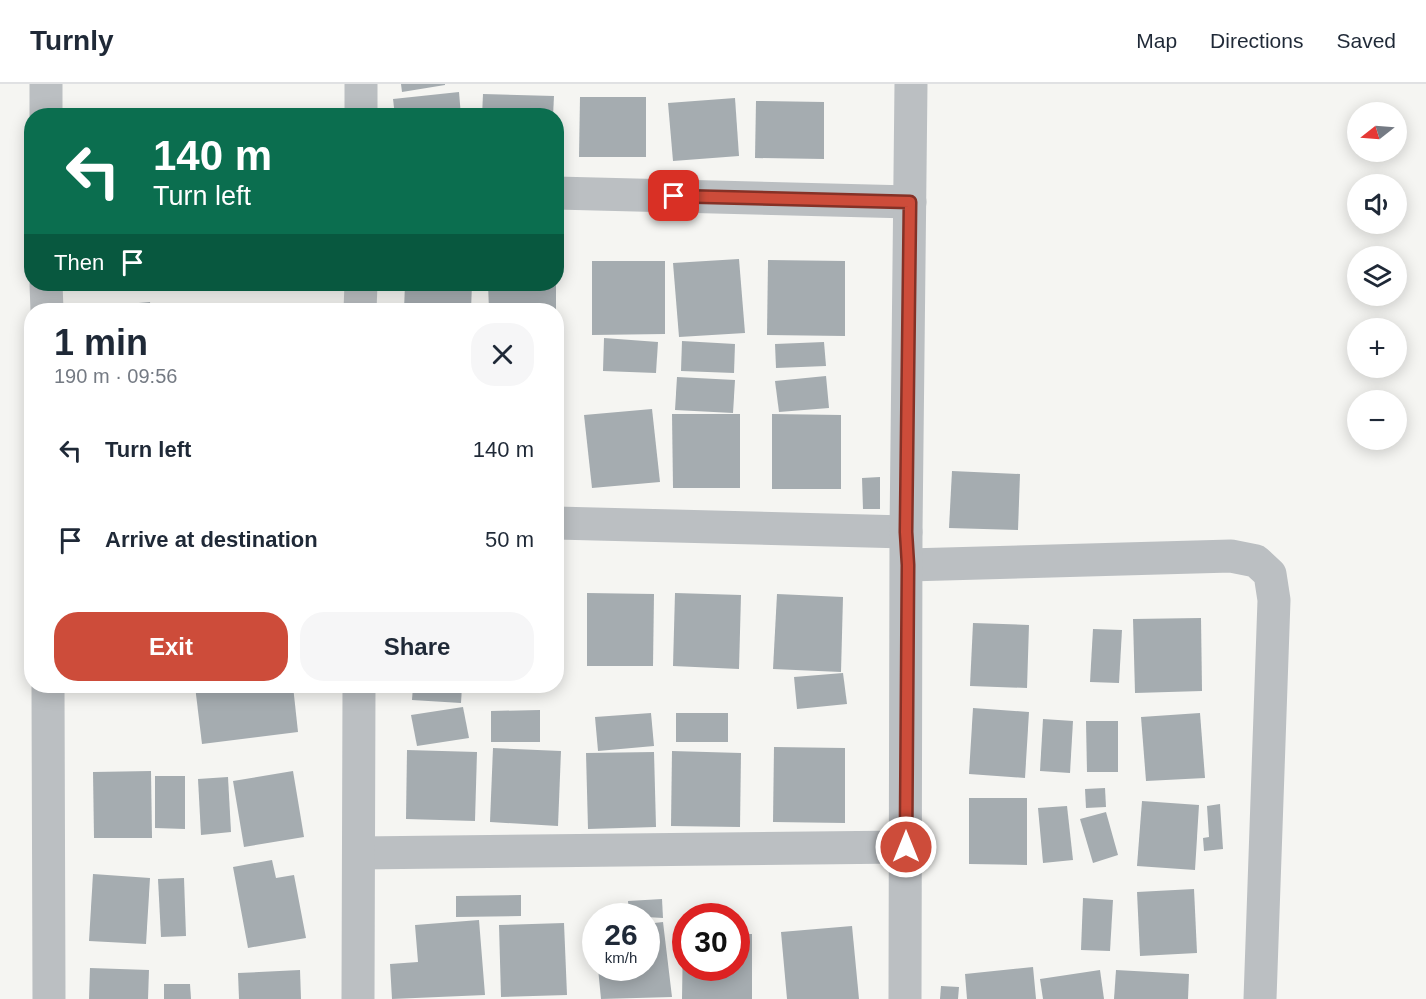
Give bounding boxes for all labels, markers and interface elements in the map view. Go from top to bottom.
text: Turnly [30,25,113,56]
text: Map [1136,29,1177,52]
text: Directions [1210,29,1303,52]
text: Saved [1336,29,1396,52]
north arrow [1347,102,1407,162]
map controls [1347,102,1407,450]
icon: left [54,132,132,210]
text: 140 m [153,132,272,179]
pin [648,170,699,221]
button: sound [1347,174,1407,234]
icon: arrive [657,179,690,212]
text: Turn left [153,181,251,211]
icon: arrive [116,246,149,279]
button: layers [1347,246,1407,306]
text: Then [54,250,104,275]
button: + [1347,318,1407,378]
text: 1 min [54,322,148,363]
button: close [471,323,534,386]
text: 190 m · 09:56 [54,365,177,387]
button: − [1347,390,1407,450]
icon: left [54,434,87,467]
text: Turn left [105,437,191,462]
text: 140 m [473,437,534,462]
icon: arrive [54,524,87,557]
text: Arrive at destination [105,527,318,552]
text: 50 m [485,527,534,552]
button: Exit [54,612,288,681]
button: Share [300,612,534,681]
position arrow [874,815,938,879]
speed limit sign: 30 [672,903,750,981]
text: 26 [604,918,638,951]
text: km/h [605,949,637,966]

